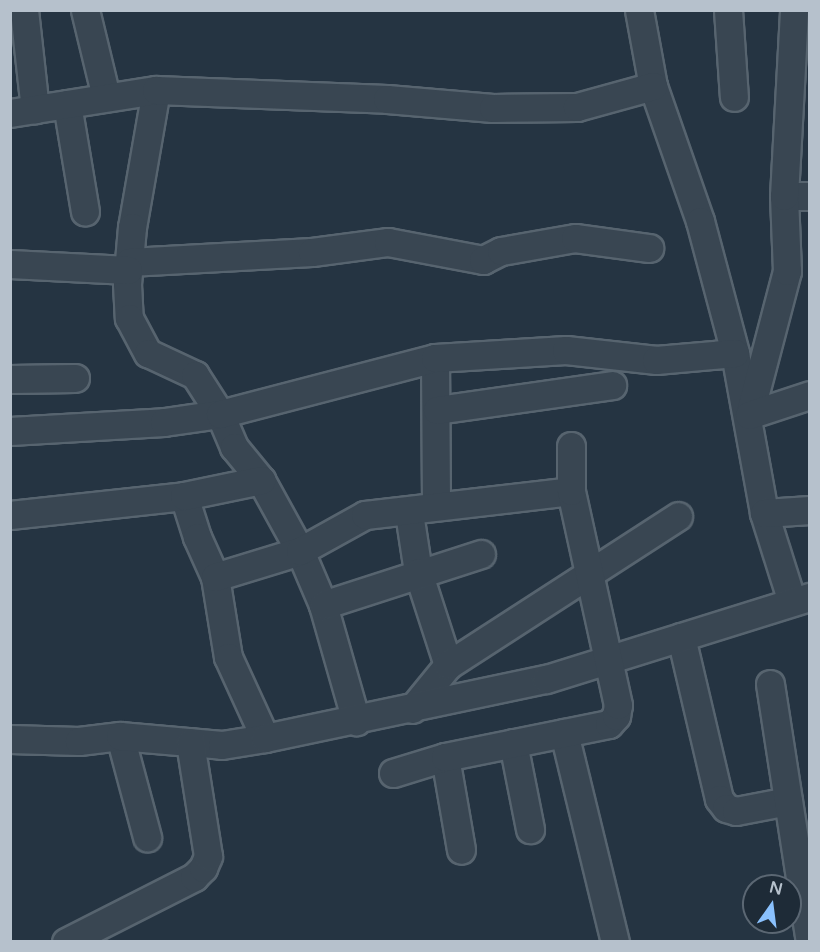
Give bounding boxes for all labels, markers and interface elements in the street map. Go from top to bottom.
north arrow [742,874,802,934]
text: N [767,877,785,900]

